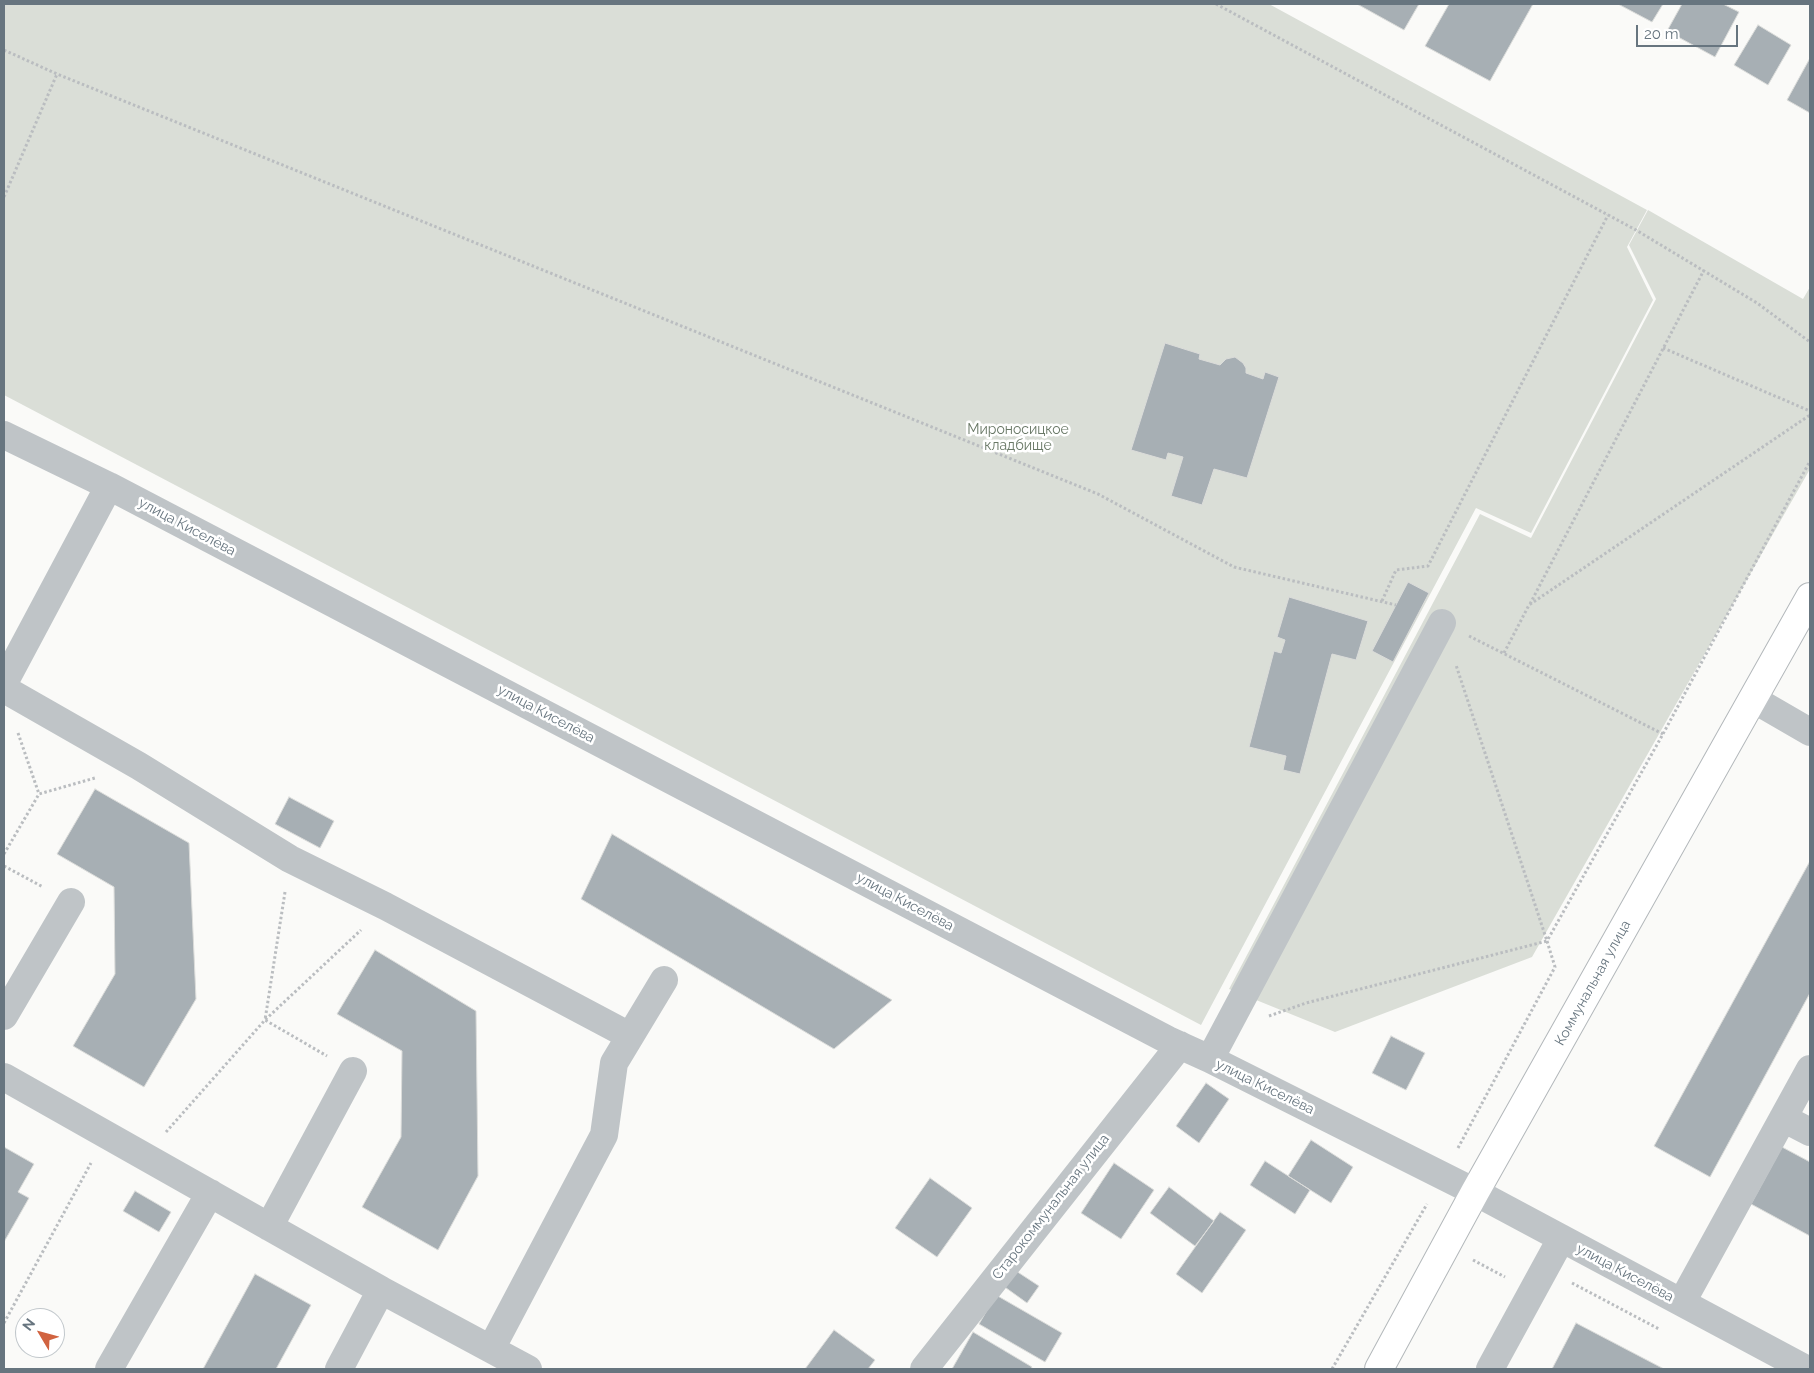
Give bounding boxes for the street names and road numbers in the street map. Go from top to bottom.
street label: улица Киселёва [136,494,238,560]
street label: улица Киселёва [495,681,597,747]
street label: улица Киселёва [854,869,956,935]
street label: Коммунальная улица [1552,917,1634,1049]
street label: улица Киселёва [1213,1056,1317,1118]
street label: Старокоммунальная улица [989,1131,1113,1283]
street label: улица Киселёва [1574,1240,1676,1306]

